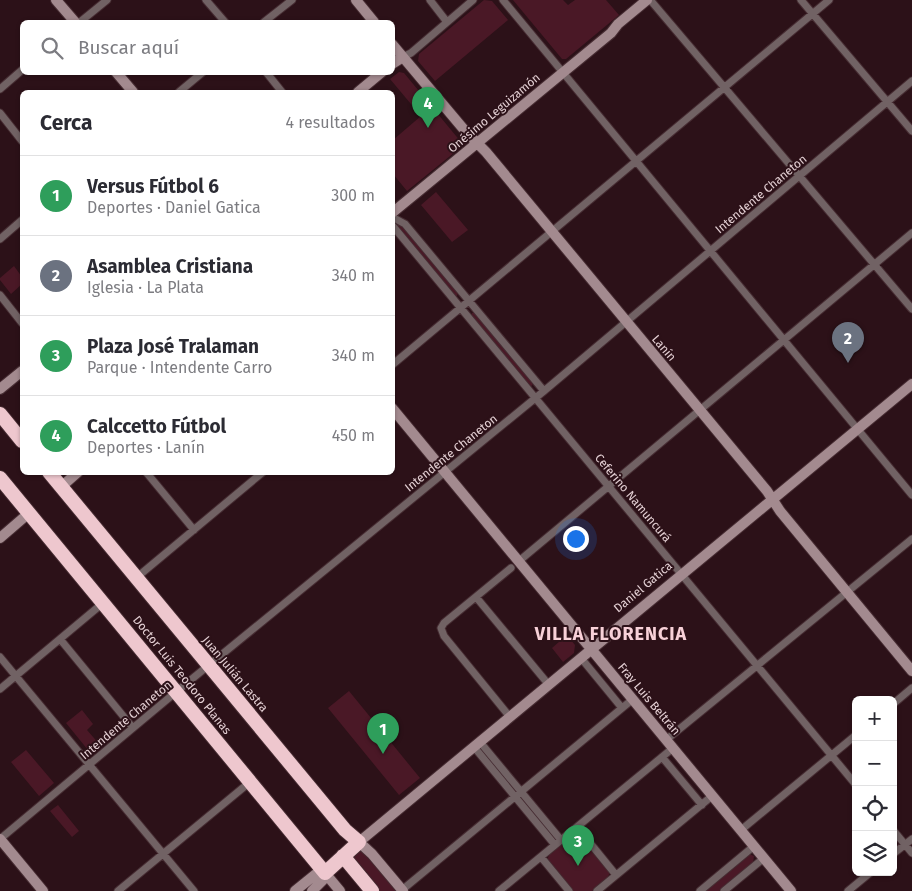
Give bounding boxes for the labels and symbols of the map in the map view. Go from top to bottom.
street label: Onésimo Leguizamón [445,70,543,156]
pin: 4 [412,87,444,128]
street label: Intendente Chaneton [713,152,809,236]
pin: 2 [832,322,864,363]
street label: Lanín [649,332,679,364]
street label: Intendente Chaneton [402,411,500,495]
street label: Ceferino Namuncurá [592,451,674,545]
your location [563,526,589,552]
street label: Daniel Gatica [611,559,675,615]
street label: Doctor Luis Teodoro Planas [130,613,234,737]
district label: VILLA FLORENCIA [534,623,687,645]
street label: Juan Julián Lastra [199,633,271,715]
street label: Fray Luis Beltrán [615,660,683,738]
street label: Intendente Chaneton [78,678,174,762]
pin: 1 [367,713,399,754]
pin: 3 [562,825,594,866]

